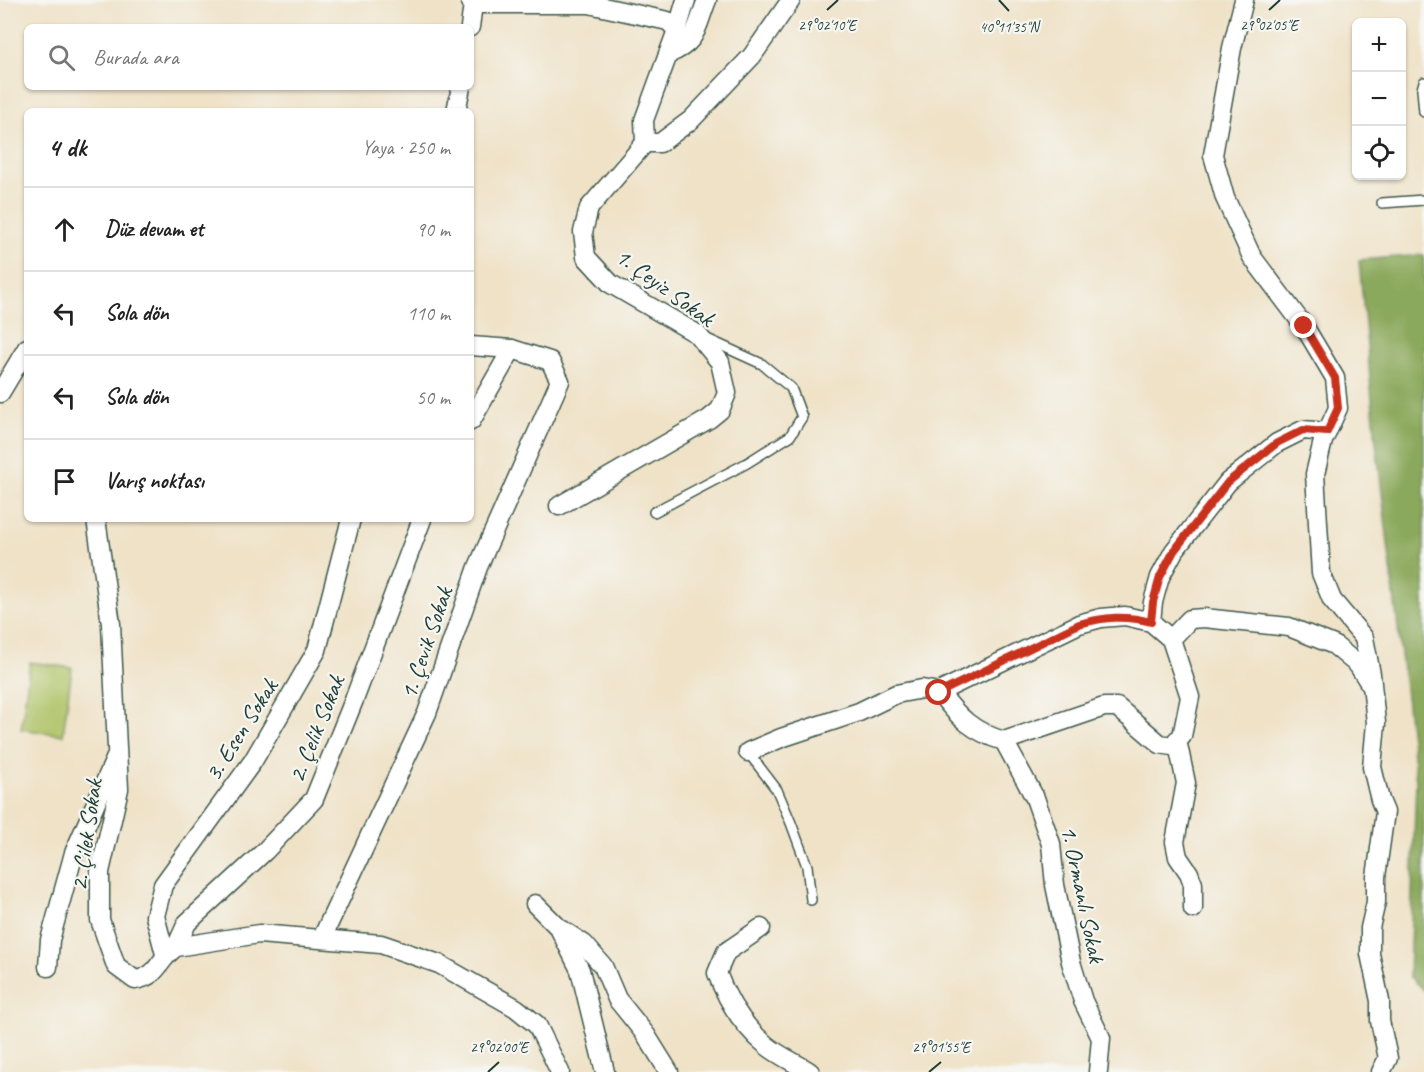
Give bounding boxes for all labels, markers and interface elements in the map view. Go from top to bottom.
text: 29°02'10"E [798,16,858,35]
text: 29°02'05"E [1240,16,1300,35]
text: 40°11'35"N [979,18,1042,37]
map controls [1352,18,1406,180]
button: + [1352,18,1406,72]
search box [24,24,474,90]
icon: search [45,41,78,74]
text: Burada ara [93,43,179,71]
button: − [1352,72,1406,126]
button: locate [1352,126,1406,180]
text: 4 dk [48,131,86,164]
text: Yaya · 250 m [362,135,450,160]
icon: ahead [48,213,81,246]
text: Düz devam et [105,215,203,243]
text: 90 m [416,217,450,242]
street label: 1. Çeyiz Sokak [610,241,722,334]
icon: left [48,297,81,330]
text: Sola dön [105,299,169,327]
text: 110 m [407,301,450,326]
route end [1290,312,1316,338]
icon: left [48,381,81,414]
text: Sola dön [105,383,169,411]
text: 50 m [416,385,450,410]
icon: arrive [48,465,81,498]
text: Varış noktası [105,467,204,495]
street label: 1. Çevik Sokak [393,581,460,703]
street label: 2. Çelik Sokak [281,669,352,787]
street label: 3. Esen Sokak [198,672,285,786]
route start [925,679,951,705]
street label: 2. Çilek Sokak [63,775,109,893]
street label: 1. Ormanlı Sokak [1054,823,1113,967]
text: 29°02'00"E [470,1038,530,1057]
text: 29°01'55"E [912,1038,972,1057]

